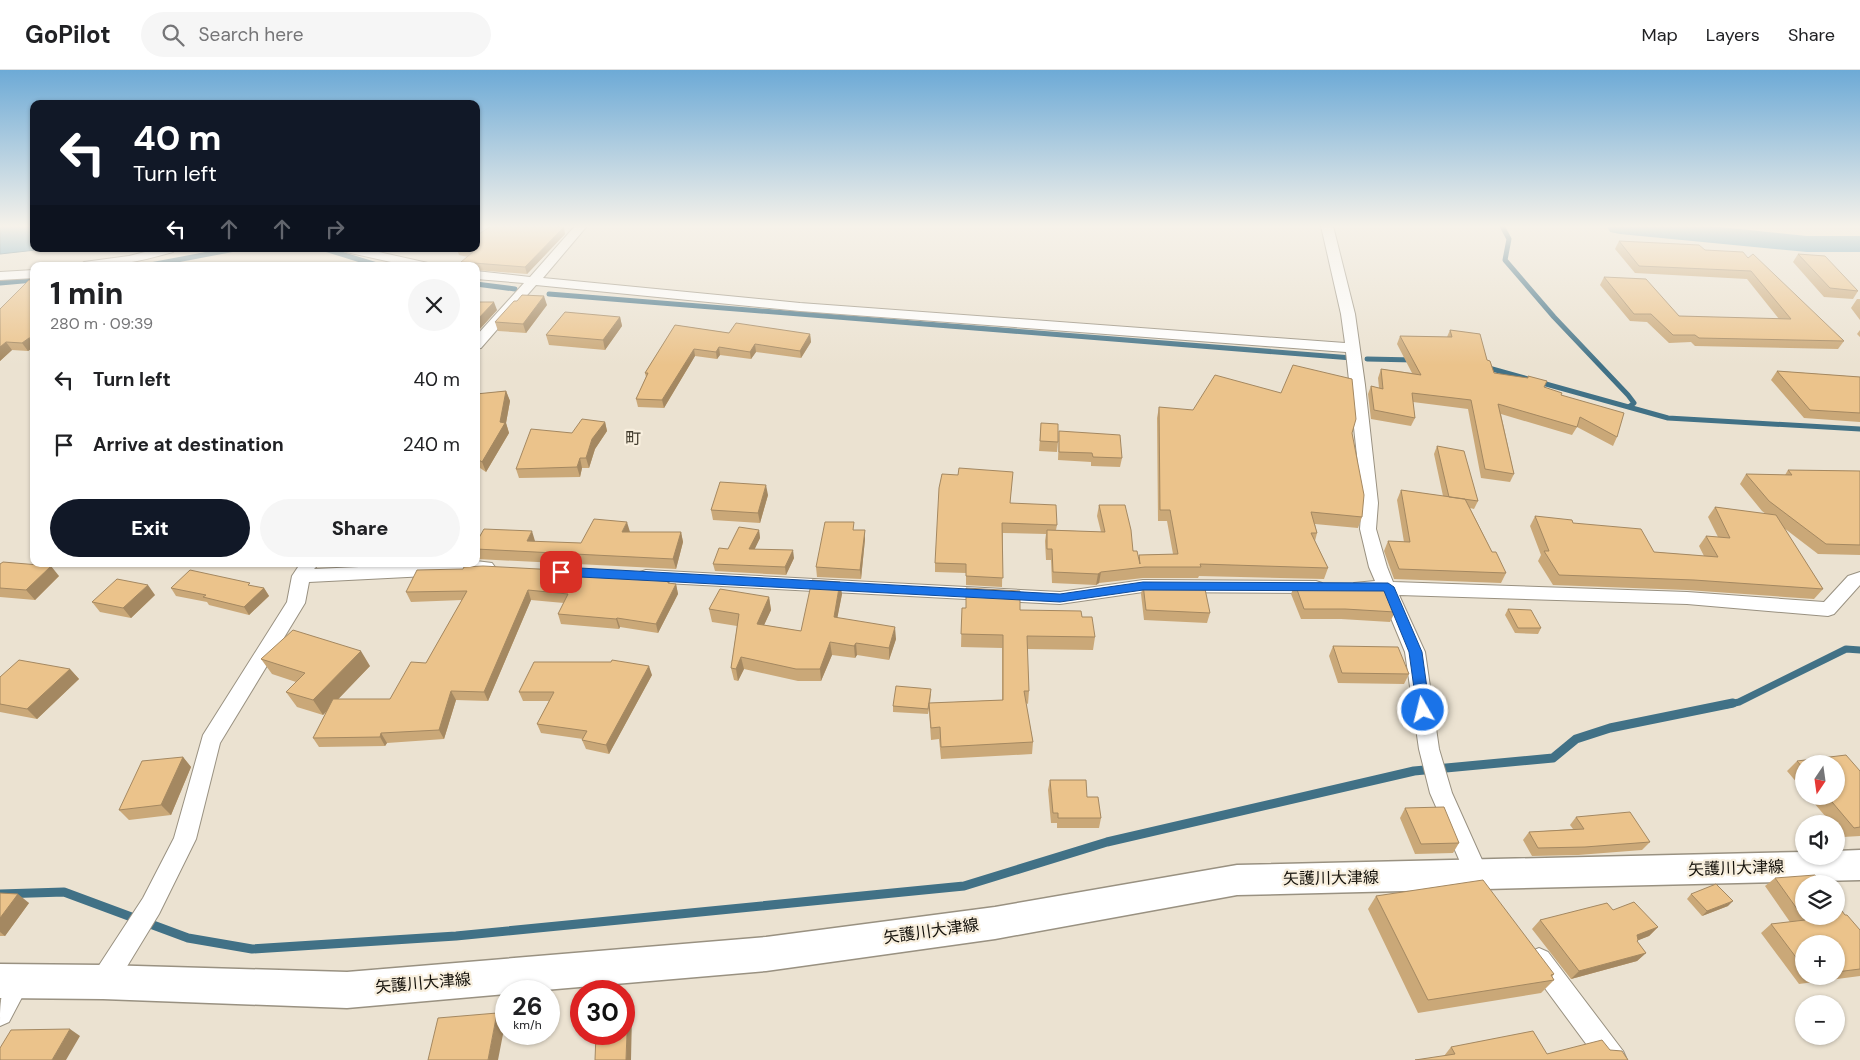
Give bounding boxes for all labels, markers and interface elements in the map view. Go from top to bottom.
search box [141,12,491,57]
text: GoPilot [25,19,111,50]
icon: search [159,21,187,49]
text: Search here [199,22,303,47]
text: Map [1642,23,1678,47]
text: Layers [1706,23,1760,47]
text: Share [1788,23,1835,47]
text: 40 m [133,115,222,161]
icon: left [50,120,115,185]
text: Turn left [133,159,217,188]
icon: left [162,215,190,243]
icon: ahead [215,215,243,243]
icon: ahead [268,215,296,243]
icon: right [321,215,349,243]
text: 1 min [50,274,123,313]
button: close [408,279,460,331]
text: 280 m · 09:39 [50,313,153,334]
icon: left [50,366,78,394]
text: Turn left [93,367,171,392]
text: 40 m [413,367,460,392]
district label: 町 [625,428,641,449]
icon: arrive [50,431,78,459]
text: Arrive at destination [93,432,284,457]
text: 240 m [403,432,460,457]
button: Exit [50,499,250,557]
button: Share [260,499,460,557]
pin [540,551,582,593]
icon: arrive [547,558,575,586]
position arrow [1396,683,1448,735]
north arrow [1795,755,1845,805]
map controls [1795,755,1845,1045]
button: sound [1795,815,1845,865]
street label: 矢護川大津線 [1688,856,1784,880]
street label: 矢護川大津線 [1283,867,1379,889]
button: layers [1795,875,1845,925]
street label: 矢護川大津線 [882,914,980,948]
button: + [1795,935,1845,985]
street label: 矢護川大津線 [374,968,472,998]
speed limit sign: 30 [570,980,635,1045]
text: 26 [512,990,543,1023]
button: − [1795,995,1845,1045]
text: km/h [513,1017,542,1033]

